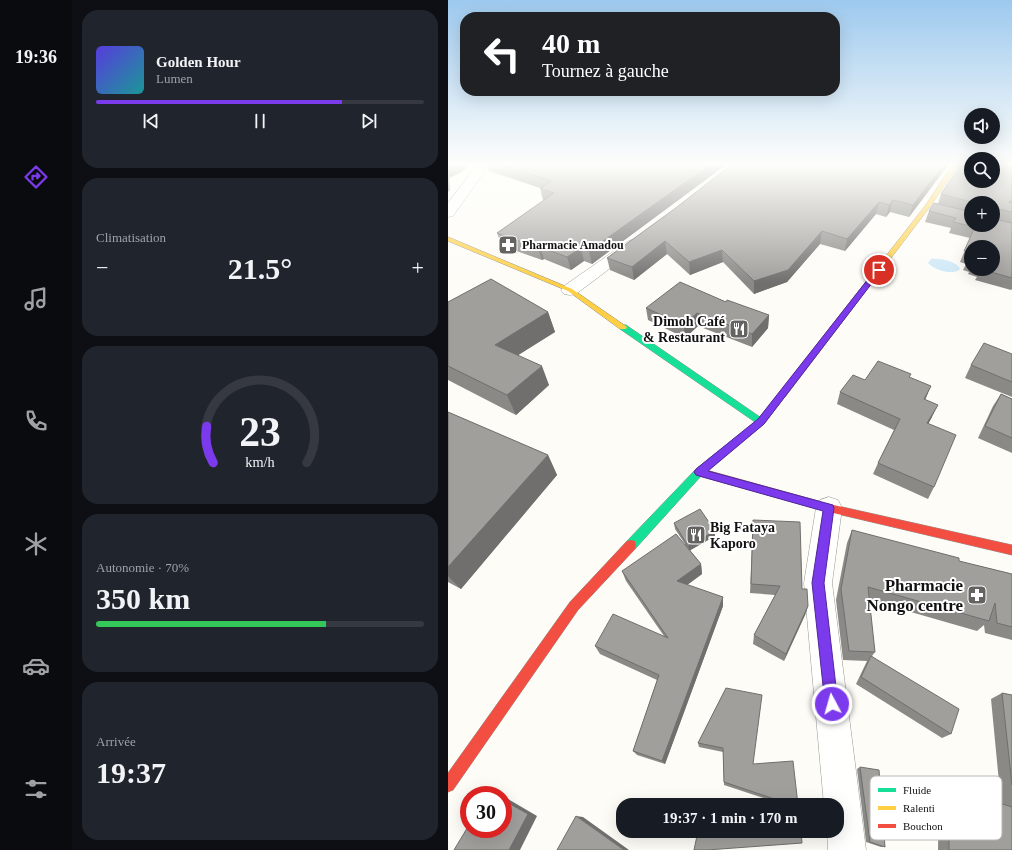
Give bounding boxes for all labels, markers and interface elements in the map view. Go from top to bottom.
icon: left [476,28,528,80]
text: 40 m [542,28,600,59]
text: 19:36 [15,47,57,67]
text: Golden Hour [156,54,241,70]
text: Tournez à gauche [542,61,669,81]
text: Lumen [156,71,193,86]
map controls [964,108,1000,276]
button: sound [964,108,1000,144]
icon: previous [140,110,162,132]
icon: pause [249,110,271,132]
icon: next [358,110,380,132]
button: search [964,152,1000,188]
icon: directions [22,163,50,191]
button: + [964,196,1000,232]
text: Climatisation [96,230,166,245]
pharmacy icon: Pharmacie Amadou [497,234,519,256]
place label: Pharmacie Amadou [522,238,624,252]
button: − [964,240,1000,276]
text: 21.5° [228,252,292,285]
pin [862,253,896,287]
text: − [96,255,108,280]
text: + [412,255,424,280]
icon: arrive [868,259,890,281]
icon: music [22,285,50,313]
place label: Dimoh Café & Restaurant [643,314,725,345]
restaurant icon: Dimoh Café & Restaurant [728,318,750,340]
icon: phone [22,407,50,435]
text: 23 [239,409,281,455]
text: km/h [245,454,275,470]
place label: Big Fataya Kaporo [710,520,775,551]
restaurant icon: Big Fataya Kaporo [685,524,707,546]
icon: climate [22,530,50,558]
text: Autonomie · 70% [96,560,189,575]
place label: Pharmacie Nongo centre [867,576,963,615]
text: 350 km [96,582,190,615]
pharmacy icon: Pharmacie Nongo centre [966,584,988,606]
icon: car [22,652,50,680]
position arrow [811,683,853,725]
text: Arrivée [96,734,136,749]
text: 19:37 [96,756,166,789]
icon: filters [22,775,50,803]
legend [870,776,1002,840]
text: Fluide [903,784,931,796]
speed limit sign: 30 [460,786,512,838]
text: Ralenti [903,802,935,814]
text: 19:37 · 1 min · 170 m [663,810,798,826]
text: Bouchon [903,820,943,832]

